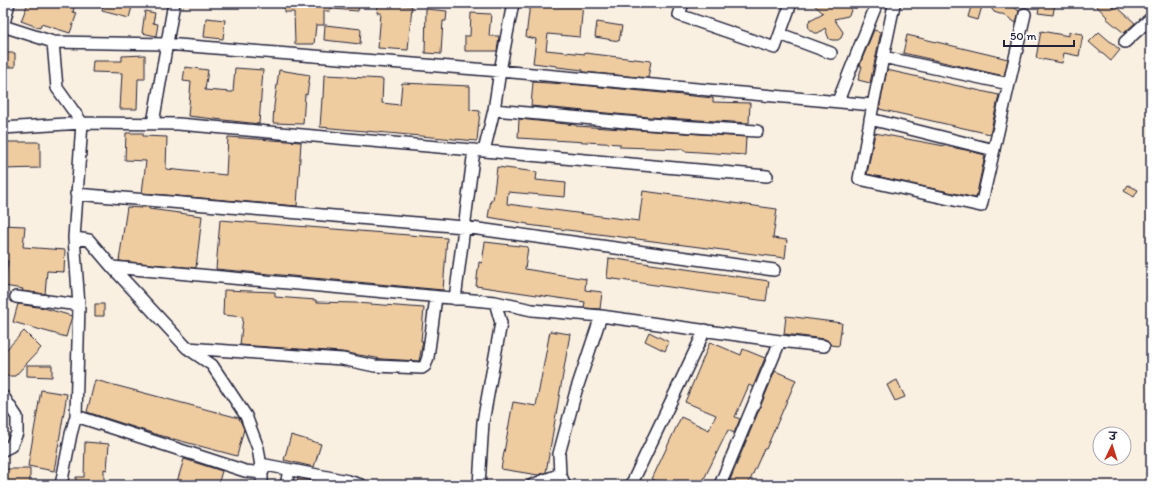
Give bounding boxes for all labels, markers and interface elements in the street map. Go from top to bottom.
scale bar [1004,22,1074,48]
text: 50 m [1010,29,1036,43]
north arrow [1092,426,1132,466]
text: उ [1108,430,1118,443]

